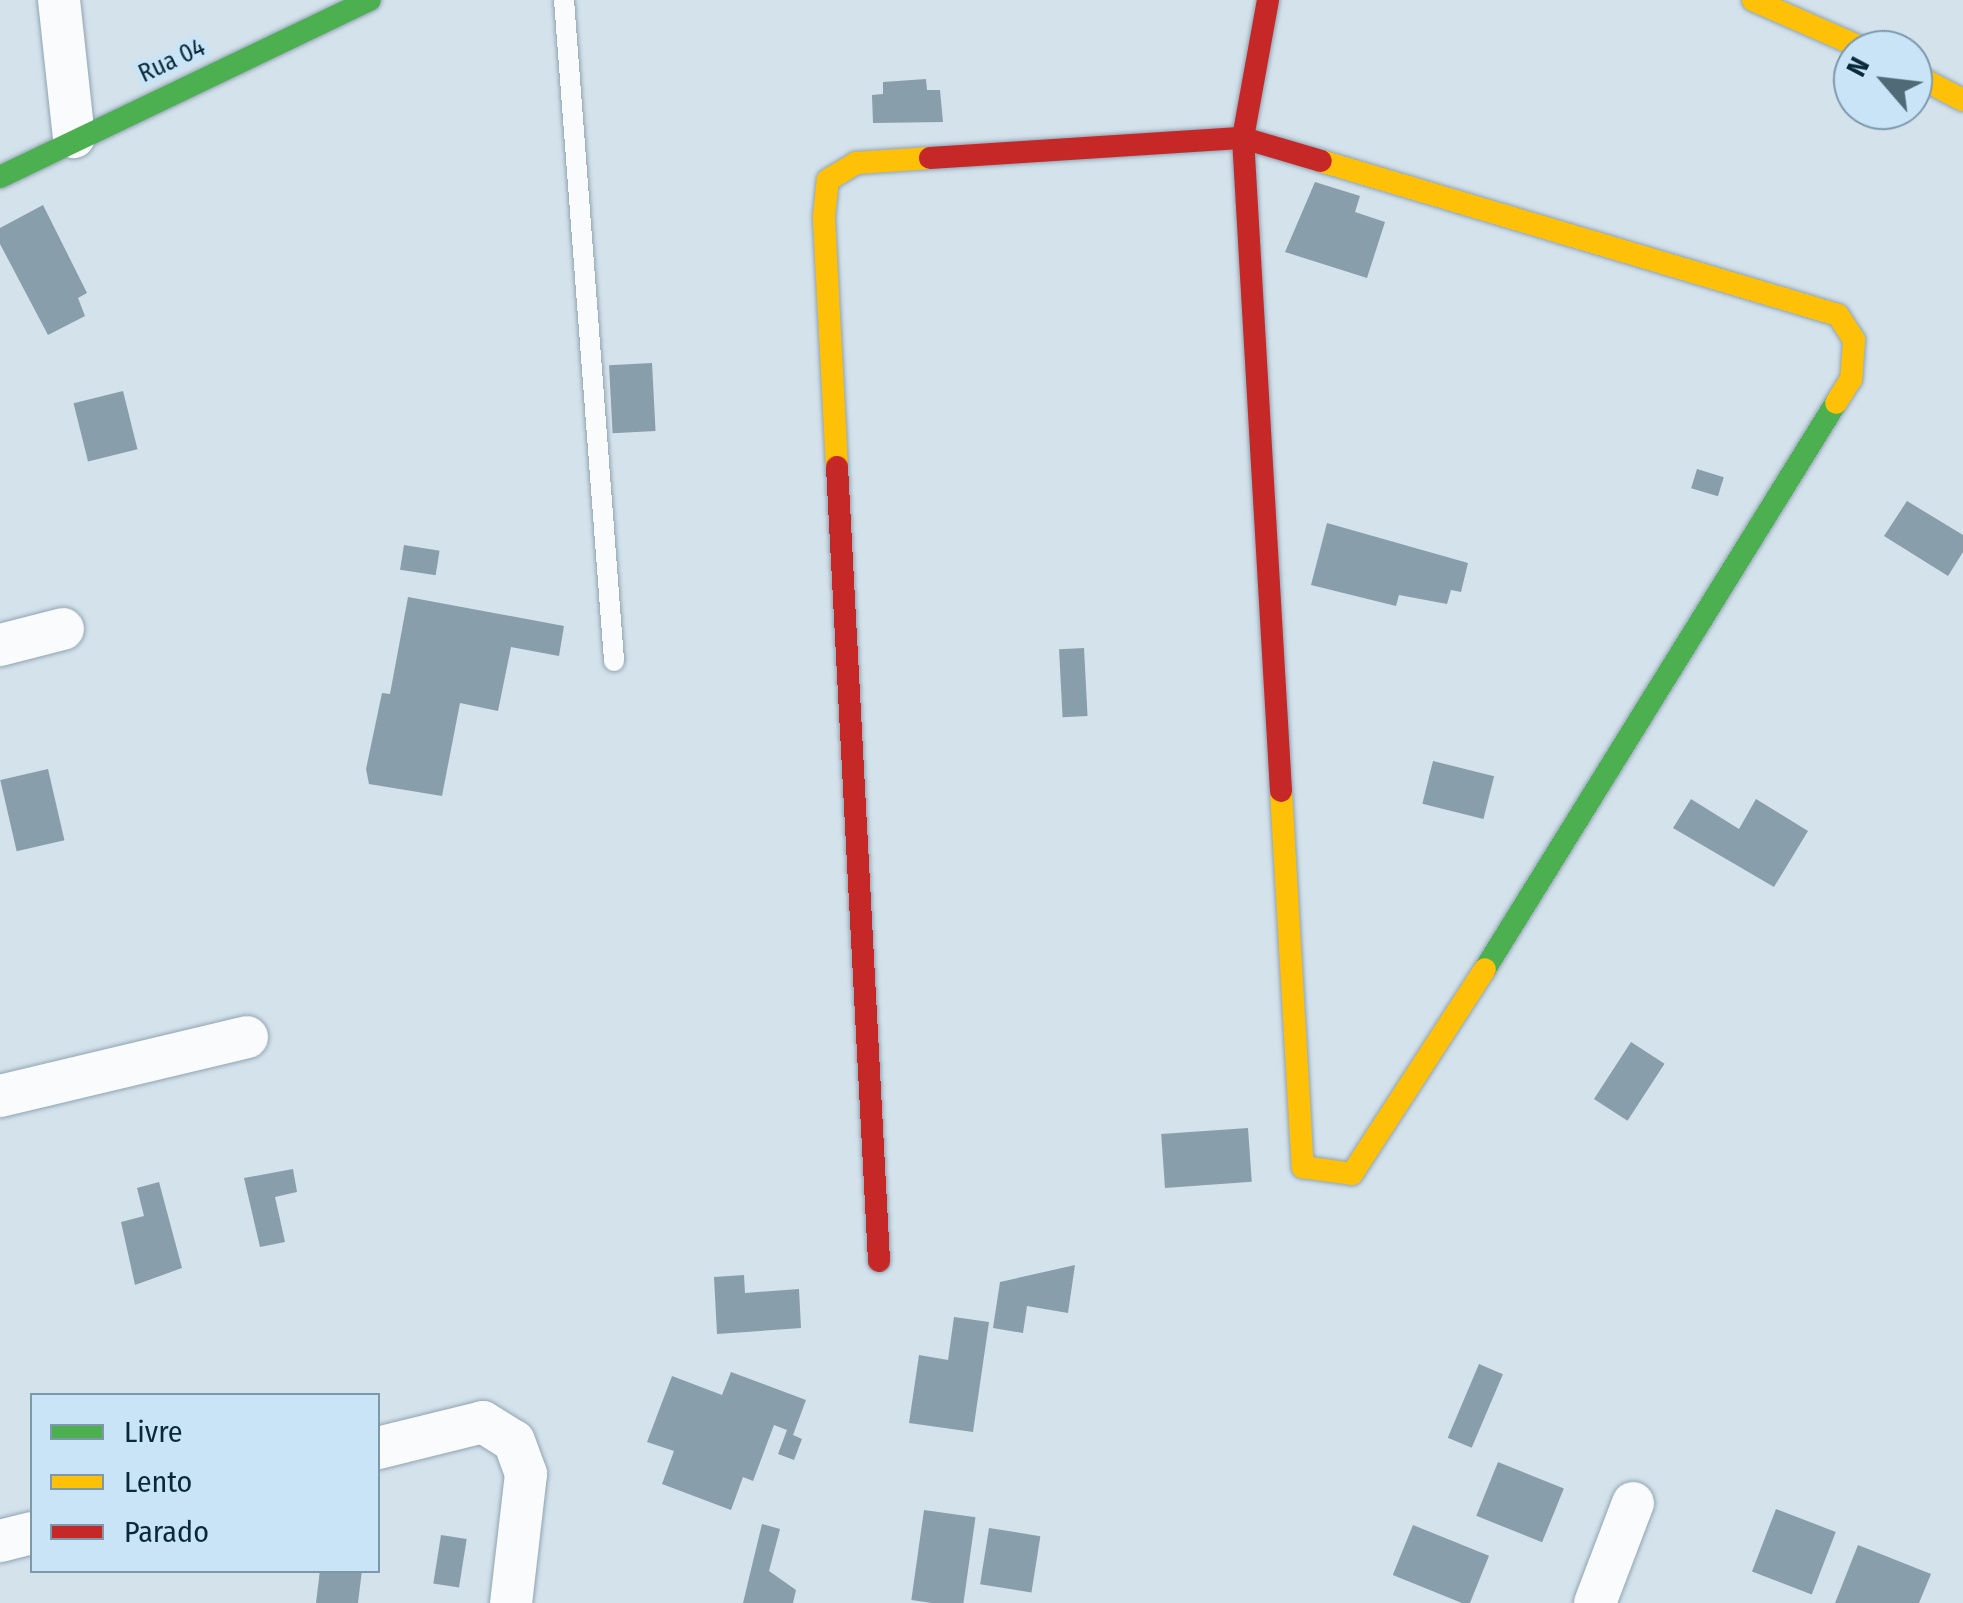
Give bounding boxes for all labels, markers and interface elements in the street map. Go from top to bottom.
north arrow [1833,30,1933,130]
street label: Rua 04 [134,33,210,89]
text: N [1839,51,1876,82]
legend [30,1393,380,1573]
text: Livre [124,1414,183,1450]
text: Lento [124,1464,192,1500]
text: Parado [124,1514,209,1550]

